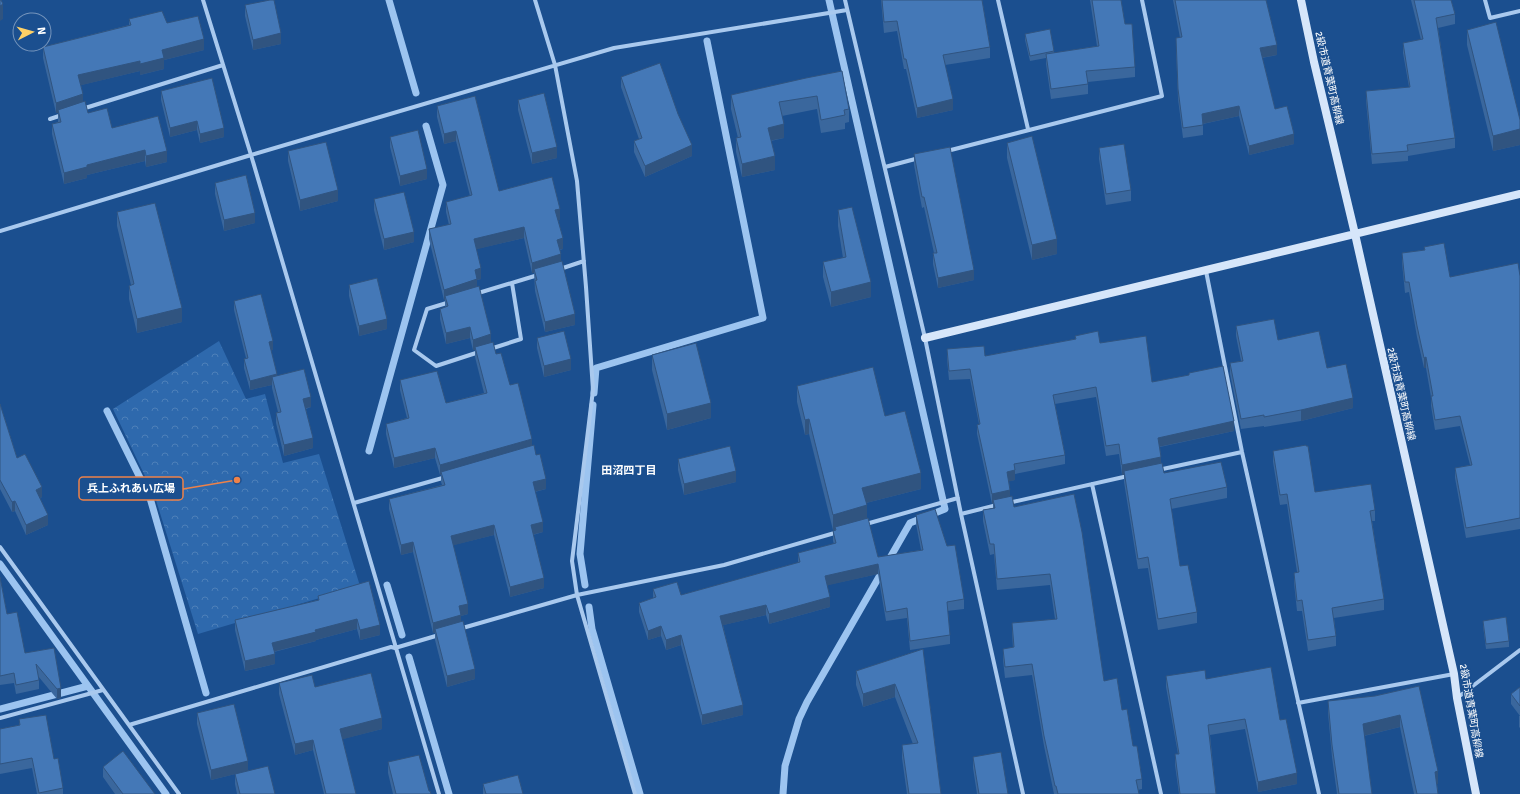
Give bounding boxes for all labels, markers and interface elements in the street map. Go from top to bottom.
north arrow [12,12,52,52]
text: N [35,27,48,35]
street label: 2級市道青葉町高柳線 [1312,30,1346,126]
street label: 2級市道青葉町高柳線 [1384,346,1418,442]
district label: 田沼四丁目 [602,464,657,477]
callout: 兵上ふれあい広場 [79,477,183,500]
text: 兵上ふれあい広場 [87,482,175,495]
street label: 2級市道青葉町高柳線 [1457,663,1485,759]

